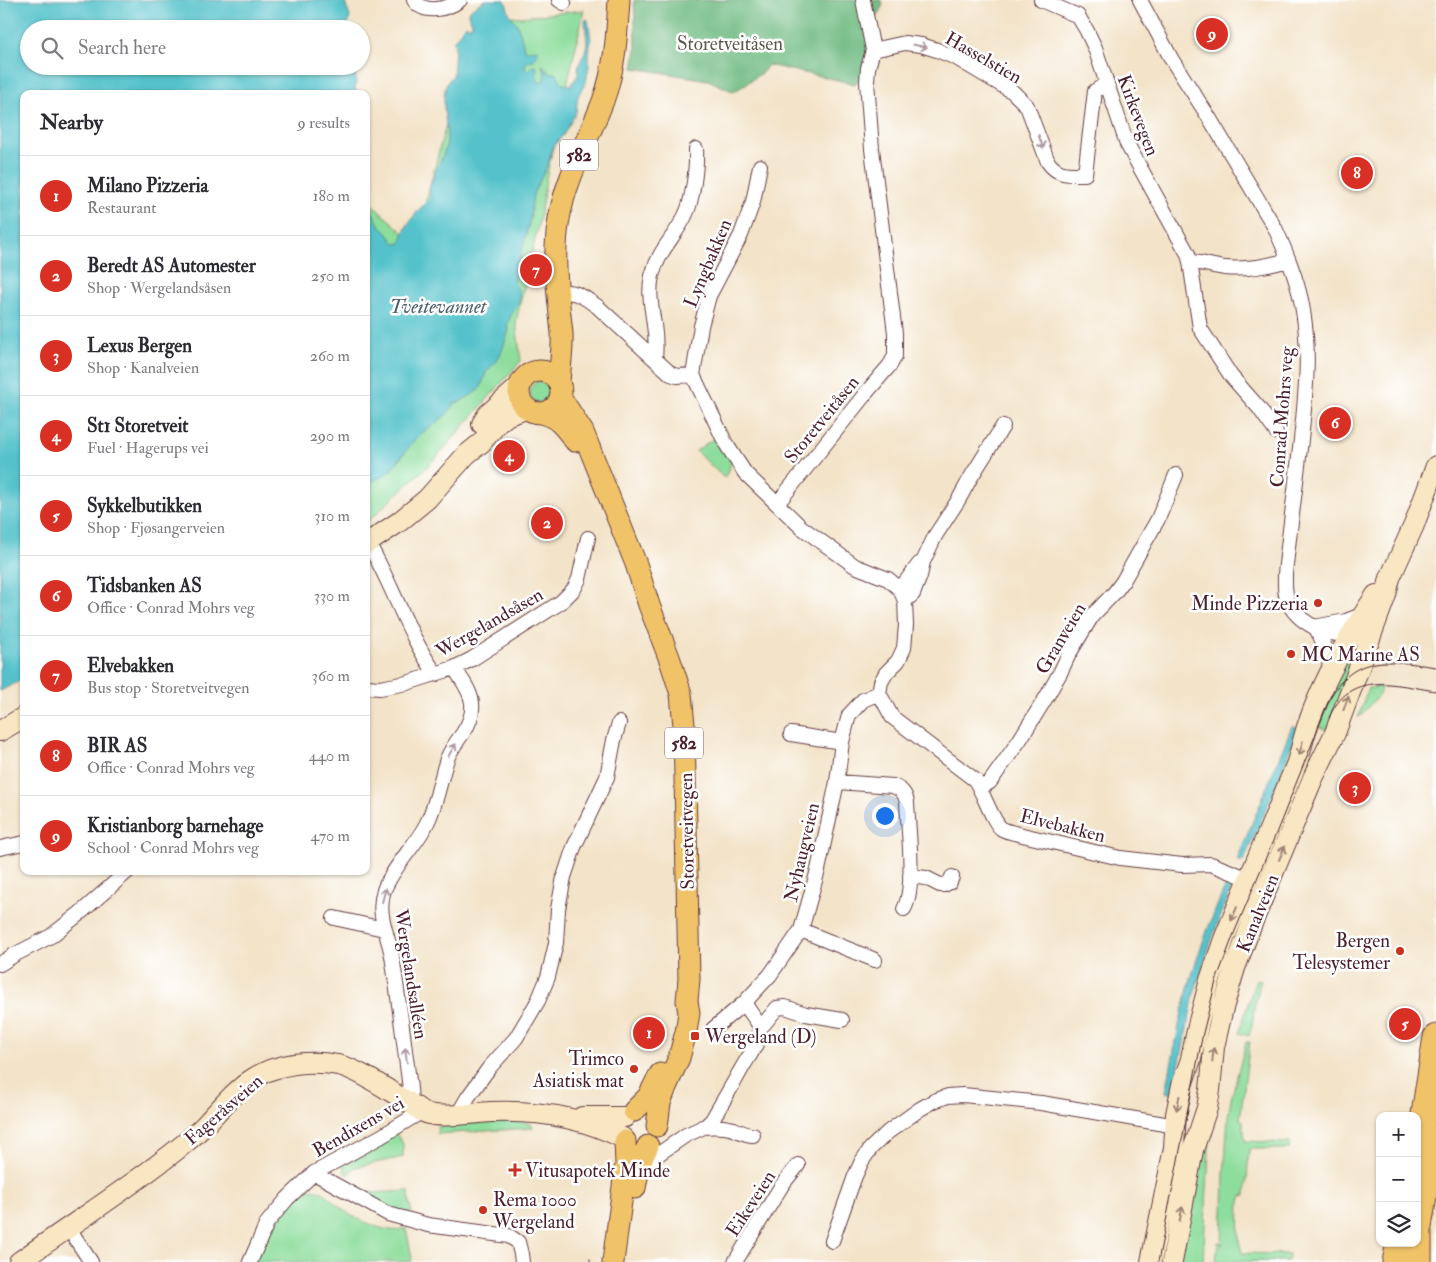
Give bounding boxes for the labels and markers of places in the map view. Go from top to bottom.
pin: 9 [1196,15,1228,53]
pin: 8 [1341,154,1373,192]
pin: 7 [520,251,552,289]
pin: 6 [1319,404,1351,442]
pin: 4 [493,437,525,475]
pin: 2 [531,504,563,542]
place label: Minde Pizzeria [1191,592,1308,616]
marker: Minde Pizzeria [1312,597,1324,609]
place label: MC Marine AS [1301,643,1420,667]
marker: MC Marine AS [1285,648,1297,660]
pin: 3 [1339,769,1371,807]
place label: Bergen Telesystemer [1292,929,1390,975]
marker: Bergen Telesystemer [1394,945,1406,957]
pin: 5 [1389,1005,1421,1043]
pin: 1 [633,1014,665,1052]
place label: Wergeland (D) [704,1025,816,1049]
marker: Wergeland (D) [689,1030,701,1042]
place label: Trimco Asiatisk mat [532,1047,624,1093]
marker: Trimco Asiatisk mat [628,1063,640,1075]
place label: Vitusapotek Minde [525,1159,670,1184]
marker: Vitusapotek Minde [509,1164,521,1176]
place label: Rema 1000 Wergeland [492,1188,577,1234]
marker: Rema 1000 Wergeland [477,1204,489,1216]

